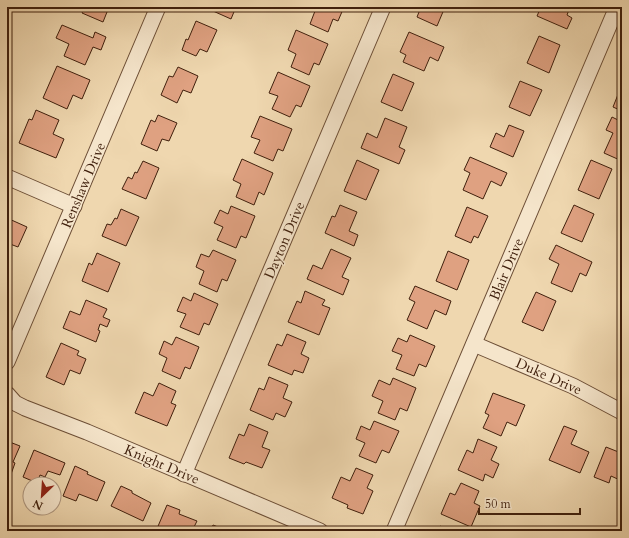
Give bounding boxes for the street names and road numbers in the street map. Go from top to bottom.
street label: Renshaw Drive [57,139,110,231]
street label: Dayton Drive [260,199,309,282]
street label: Blair Drive [485,235,528,303]
street label: Duke Drive [513,353,585,399]
street label: Knight Drive [121,440,202,489]

